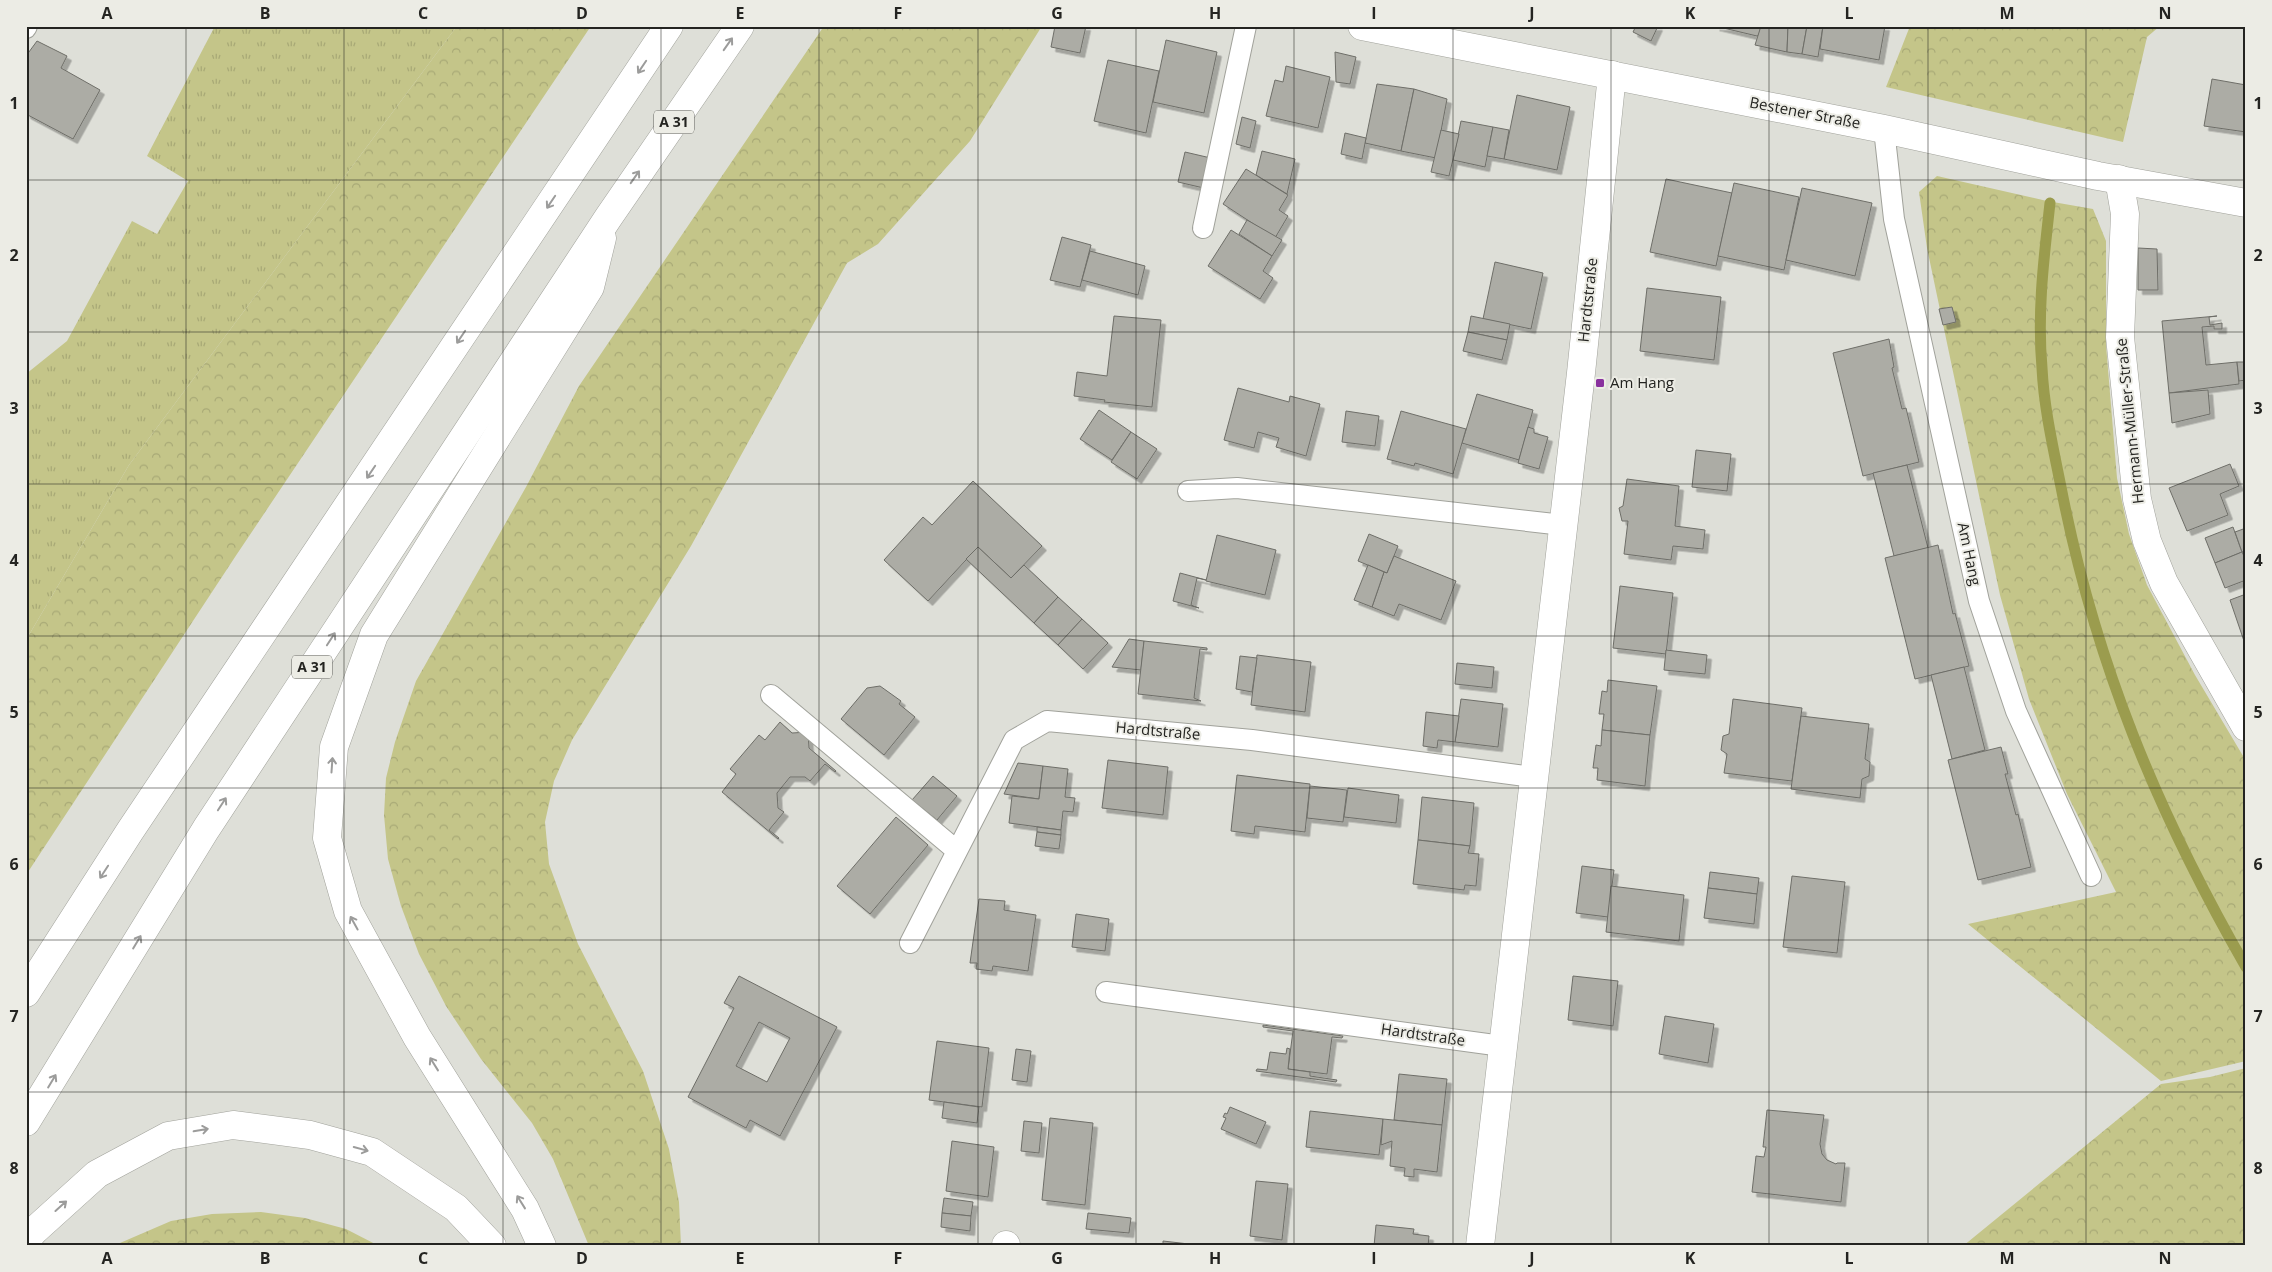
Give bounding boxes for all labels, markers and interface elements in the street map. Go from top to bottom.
text: A [101,2,113,24]
text: B [260,2,270,24]
text: C [418,2,428,24]
text: D [576,2,588,24]
text: E [736,2,745,24]
text: F [894,2,902,24]
text: G [1051,2,1063,24]
text: H [1209,2,1221,24]
text: I [1371,2,1377,24]
text: J [1527,2,1535,24]
text: K [1685,2,1696,24]
text: L [1844,2,1854,24]
text: M [1999,2,2015,24]
text: N [2158,2,2172,24]
one-way arrow [723,37,733,51]
one-way arrow [637,59,647,73]
street label: Bestener Straße [1748,91,1862,133]
text: 1 [9,92,19,114]
text: 1 [2253,92,2263,114]
road number: A 31 [654,110,694,134]
one-way arrow [630,171,640,185]
one-way arrow [546,195,557,209]
text: 2 [9,244,19,266]
text: 2 [2253,244,2263,266]
street label: Hardtstraße [1573,257,1601,343]
one-way arrow [456,330,466,344]
street label: Hermann-Müller-Straße [2110,337,2148,505]
place label: Am Hang [1610,372,1674,392]
marker: Am Hang [1594,377,1606,389]
text: 3 [9,397,19,419]
text: 3 [2253,397,2263,419]
one-way arrow [365,465,376,479]
street label: Am Hang [1954,520,1986,587]
text: 4 [9,549,19,571]
text: 4 [2253,549,2263,571]
one-way arrow [326,632,336,646]
road number: A 31 [292,656,332,679]
text: 5 [9,701,19,723]
text: 5 [2253,701,2263,723]
street label: Hardtstraße [1115,716,1201,744]
one-way arrow [328,757,337,773]
one-way arrow [218,798,228,812]
text: 6 [9,853,19,875]
text: 6 [2253,853,2263,875]
one-way arrow [99,865,109,879]
one-way arrow [349,916,359,931]
one-way arrow [132,936,142,950]
text: 7 [9,1005,19,1027]
text: 7 [2253,1005,2263,1027]
street label: Hardtstraße [1380,1018,1467,1050]
one-way arrow [429,1058,439,1072]
one-way arrow [47,1074,57,1088]
one-way arrow [193,1125,209,1135]
one-way arrow [352,1145,368,1154]
text: 8 [9,1157,19,1179]
text: 8 [2253,1157,2263,1179]
one-way arrow [516,1195,526,1209]
one-way arrow [55,1201,68,1212]
text: A [101,1247,113,1269]
text: B [260,1247,270,1269]
text: C [418,1247,428,1269]
text: D [576,1247,588,1269]
text: E [736,1247,745,1269]
text: F [894,1247,902,1269]
text: G [1051,1247,1063,1269]
text: H [1209,1247,1221,1269]
text: I [1371,1247,1377,1269]
text: J [1527,1247,1535,1269]
text: K [1685,1247,1696,1269]
text: L [1844,1247,1854,1269]
text: M [1999,1247,2015,1269]
text: N [2158,1247,2172,1269]

